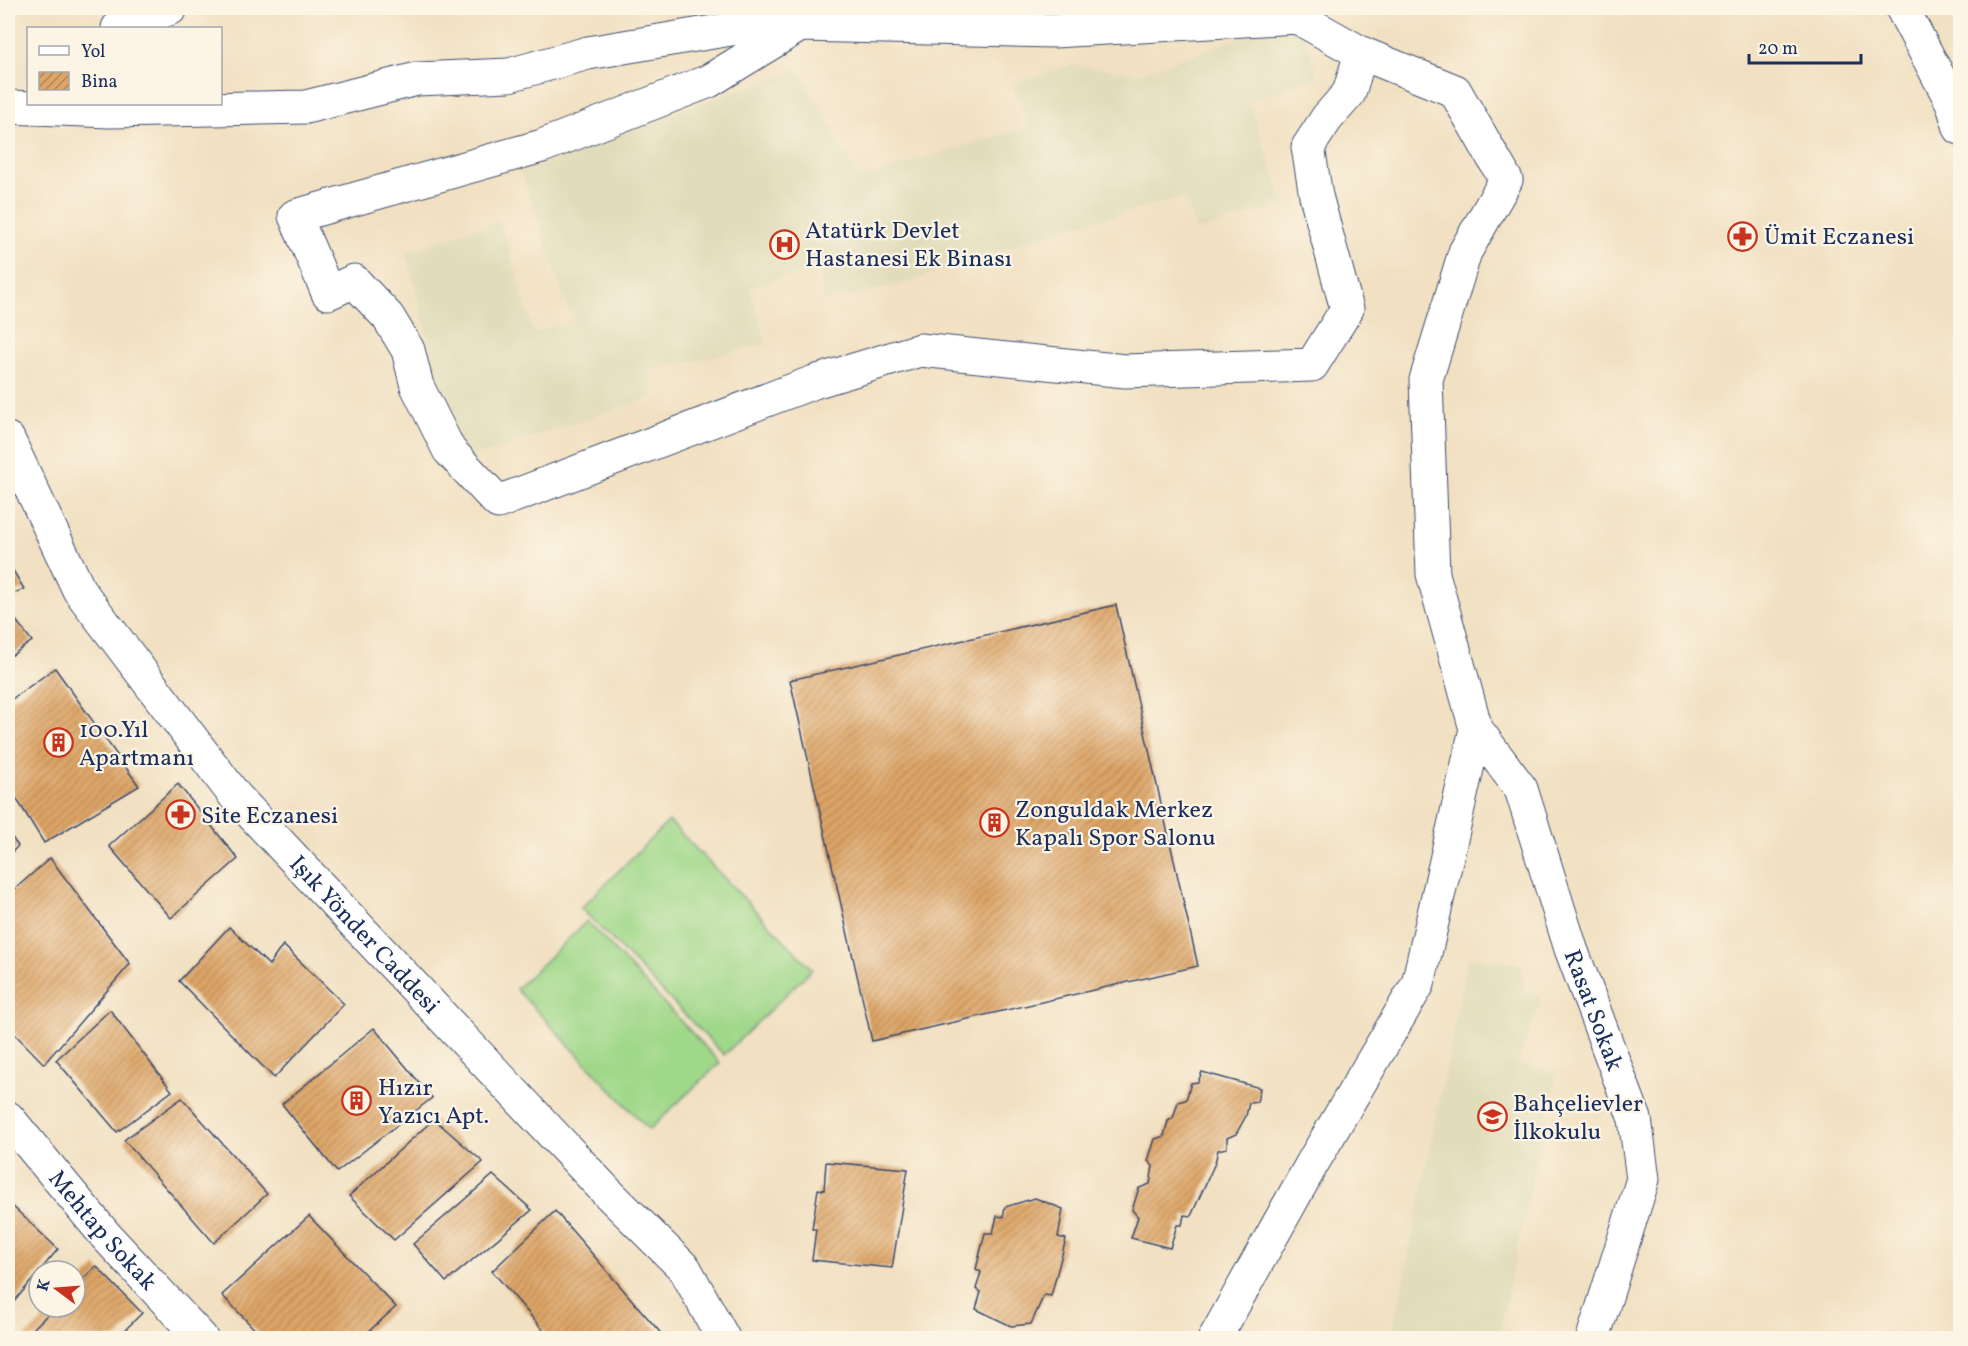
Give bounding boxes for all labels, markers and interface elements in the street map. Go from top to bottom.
legend [27,27,222,105]
scale bar [1749,27,1862,65]
text: 20 m [1758,37,1798,62]
text: Yol [81,40,106,65]
text: Bina [81,70,117,95]
place label: Atatürk Devlet Hastanesi Ek Binası [805,215,1012,277]
pharmacy icon: Ümit Eczanesi [1727,220,1759,252]
place label: Ümit Eczanesi [1764,221,1914,255]
hospital icon: Atatürk Devlet Hastanesi Ek Binası [768,228,800,260]
place label: 100.Yıl Apartmanı [79,714,194,776]
building icon: 100.Yıl Apartmanı [42,727,74,759]
place label: Zonguldak Merkez Kapalı Spor Salonu [1015,794,1216,856]
pharmacy icon: Site Eczanesi [164,799,196,831]
place label: Site Eczanesi [201,800,338,834]
building icon: Zonguldak Merkez Kapalı Spor Salonu [978,807,1010,839]
street label: Işık Yönder Caddesi [280,849,447,1023]
street label: Rasat Sokak [1554,945,1631,1076]
place label: Hızır Yazıcı Apt. [378,1072,489,1134]
building icon: Hızır Yazıcı Apt. [341,1085,373,1117]
place label: Bahçelievler İlkokulu [1513,1088,1643,1150]
school or university icon: Bahçelievler İlkokulu [1476,1101,1508,1133]
street label: Mehtap Sokak [39,1164,164,1299]
north arrow [27,1259,87,1319]
text: K [32,1276,57,1294]

